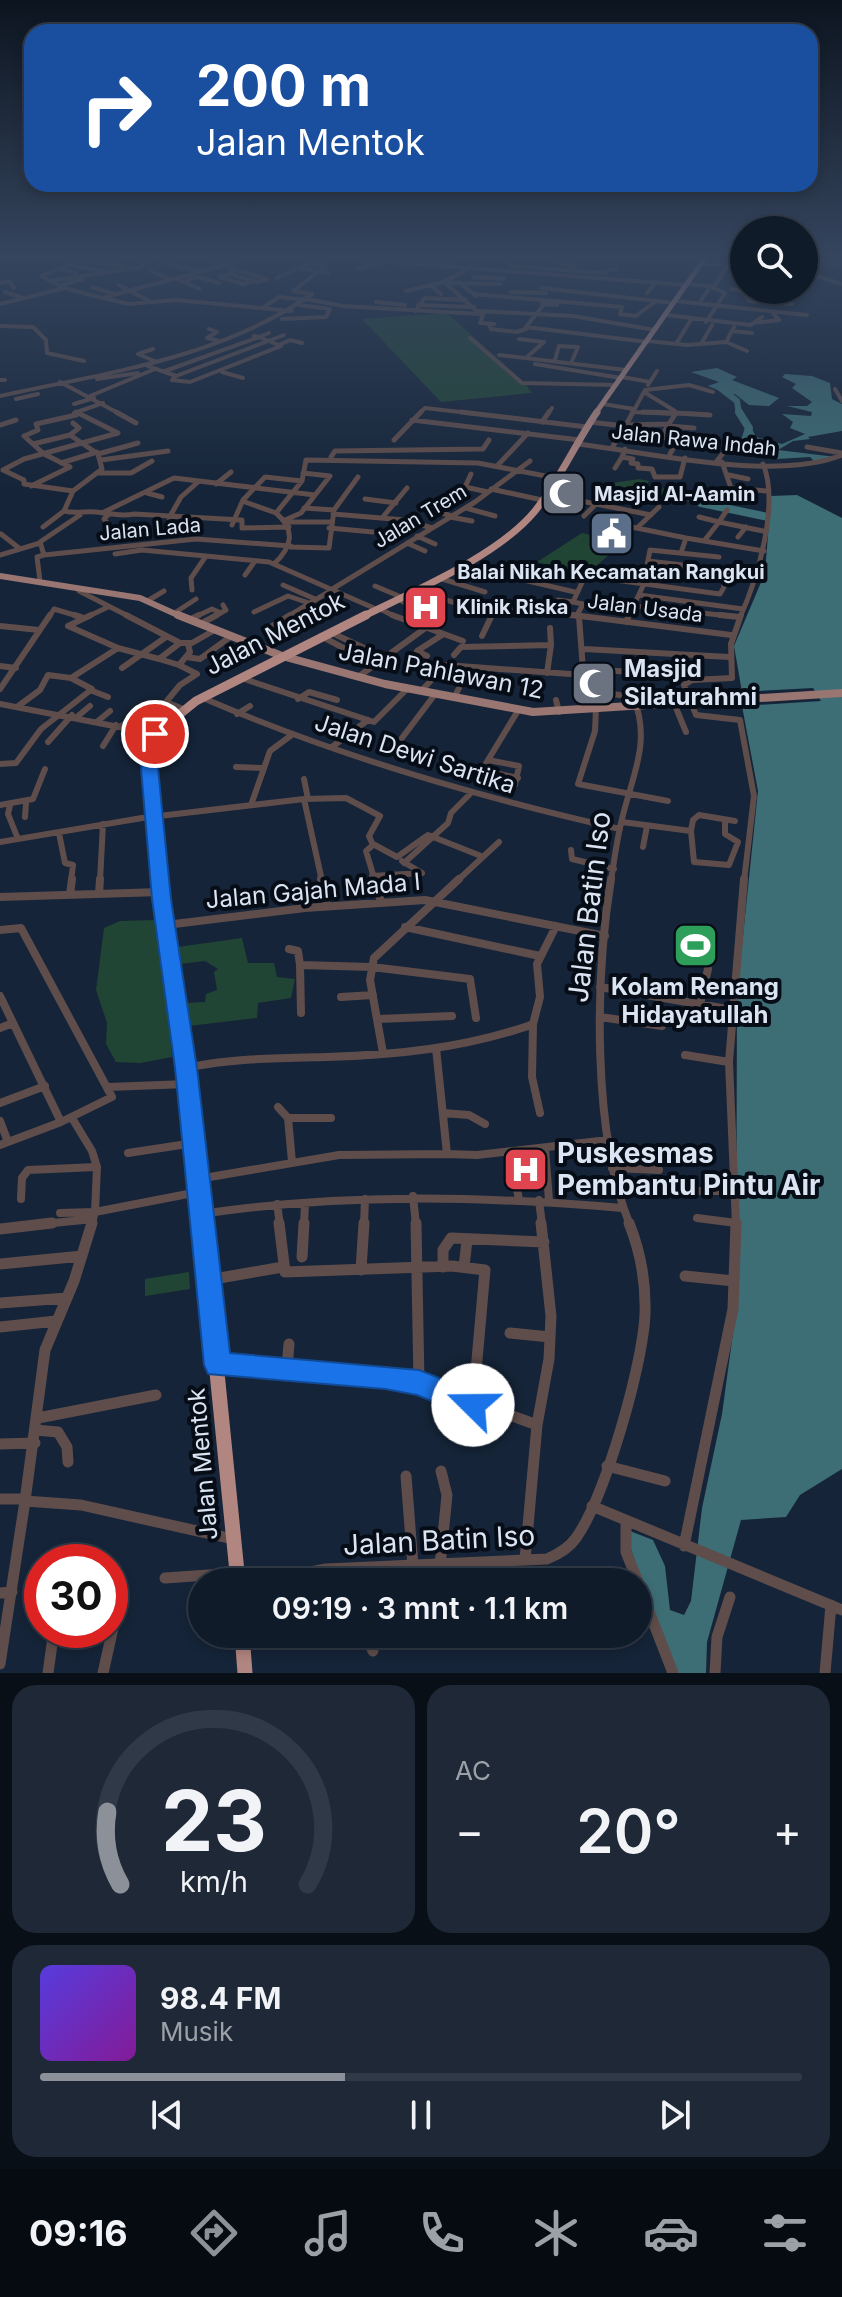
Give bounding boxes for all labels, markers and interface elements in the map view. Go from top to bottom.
text: 200 m [196,52,371,120]
icon: right [64,56,168,160]
text: Jalan Mentok [196,120,425,164]
map controls [730,216,818,304]
button: search [730,216,818,304]
street label: Jalan Rawa Indah [610,419,778,461]
mosque icon: Masjid Al-Aamin [539,470,587,518]
street label: Jalan Trem [369,479,471,553]
place label: Masjid Al-Aamin [594,482,755,506]
public building icon: Balai Nikah Kecamatan Rangkui [587,509,635,557]
street label: Jalan Lada [98,513,202,545]
place label: Balai Nikah Kecamatan Rangkui [457,560,765,584]
hospital icon: Klinik Riska [401,583,449,631]
street label: Jalan Mentok [200,586,349,681]
street label: Jalan Usada [586,589,704,627]
place label: Klinik Riska [456,595,568,619]
street label: Jalan Pahlawan 12 [336,636,546,705]
place label: Masjid Silaturahmi [624,654,757,711]
mosque icon: Masjid Silaturahmi [569,659,617,707]
pin [121,700,189,768]
street label: Jalan Dewi Sartika [311,707,519,800]
icon: arrive [133,712,177,756]
street label: Jalan Batin Iso [560,810,618,1004]
street label: Jalan Gajah Mada I [204,867,422,914]
sports icon: Kolam Renang Hidayatullah [671,921,719,969]
place label: Kolam Renang Hidayatullah [611,972,779,1029]
place label: Puskesmas Pembantu Pintu Air [557,1136,821,1202]
hospital icon: Puskesmas Pembantu Pintu Air [502,1145,550,1193]
position arrow [431,1363,515,1447]
street label: Jalan Mentok [181,1387,224,1541]
street label: Jalan Batin Iso [342,1518,536,1562]
speed limit sign: 30 [24,1544,128,1648]
text: 09:19 · 3 mnt · 1.1 km [272,1590,568,1626]
text: AC [455,1755,491,1786]
text: 23 [160,1770,267,1871]
text: 20° [576,1795,681,1867]
text: − [455,1804,484,1858]
text: + [773,1804,802,1858]
text: km/h [180,1864,247,1899]
text: 98.4 FM [160,1980,281,2016]
text: Musik [160,2016,233,2047]
icon: previous [145,2093,189,2137]
icon: pause [399,2093,443,2137]
icon: next [653,2093,697,2137]
icon: directions [186,2205,242,2261]
icon: music [300,2205,356,2261]
icon: phone [414,2205,470,2261]
icon: climate [528,2205,584,2261]
icon: car [643,2205,699,2261]
icon: filters [757,2205,813,2261]
text: 09:16 [29,2211,128,2255]

